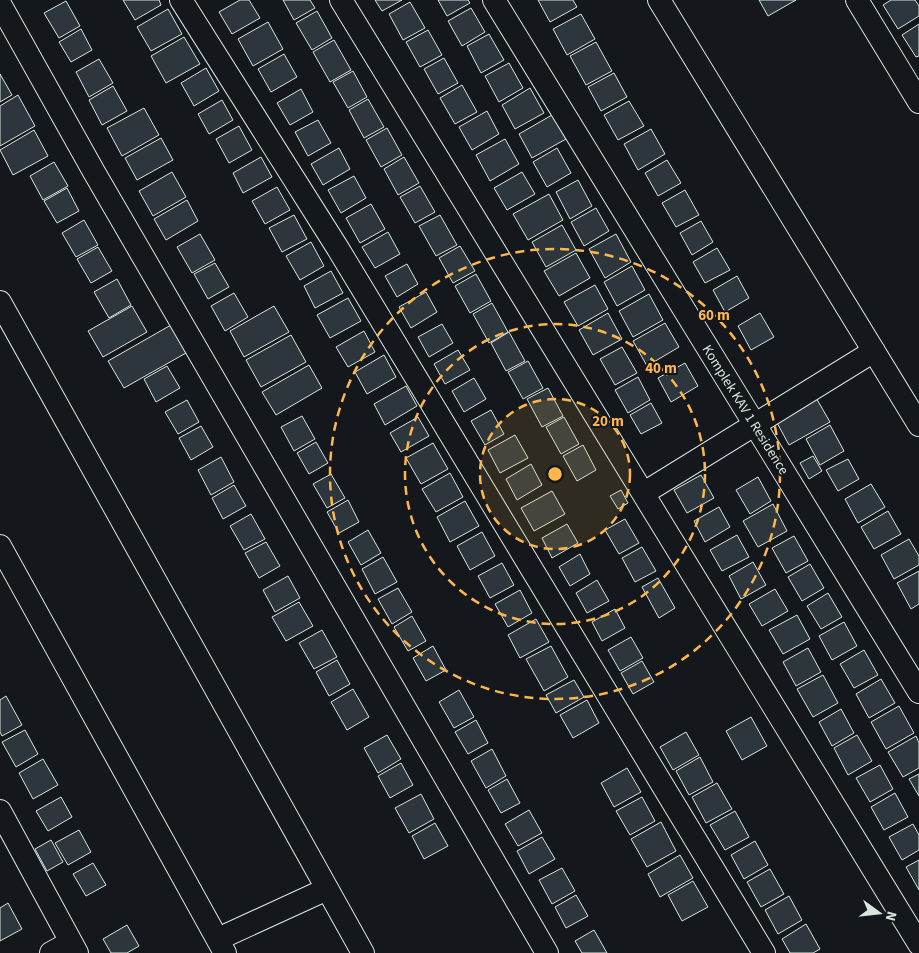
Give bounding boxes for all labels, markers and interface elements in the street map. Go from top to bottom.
text: 60 m [698,305,730,326]
street label: Komplek KAV 1 Residence [697,341,793,479]
text: 40 m [645,358,677,379]
text: 20 m [592,411,624,432]
centre of rings [546,465,564,483]
north arrow [854,888,904,938]
text: N [880,909,901,923]

